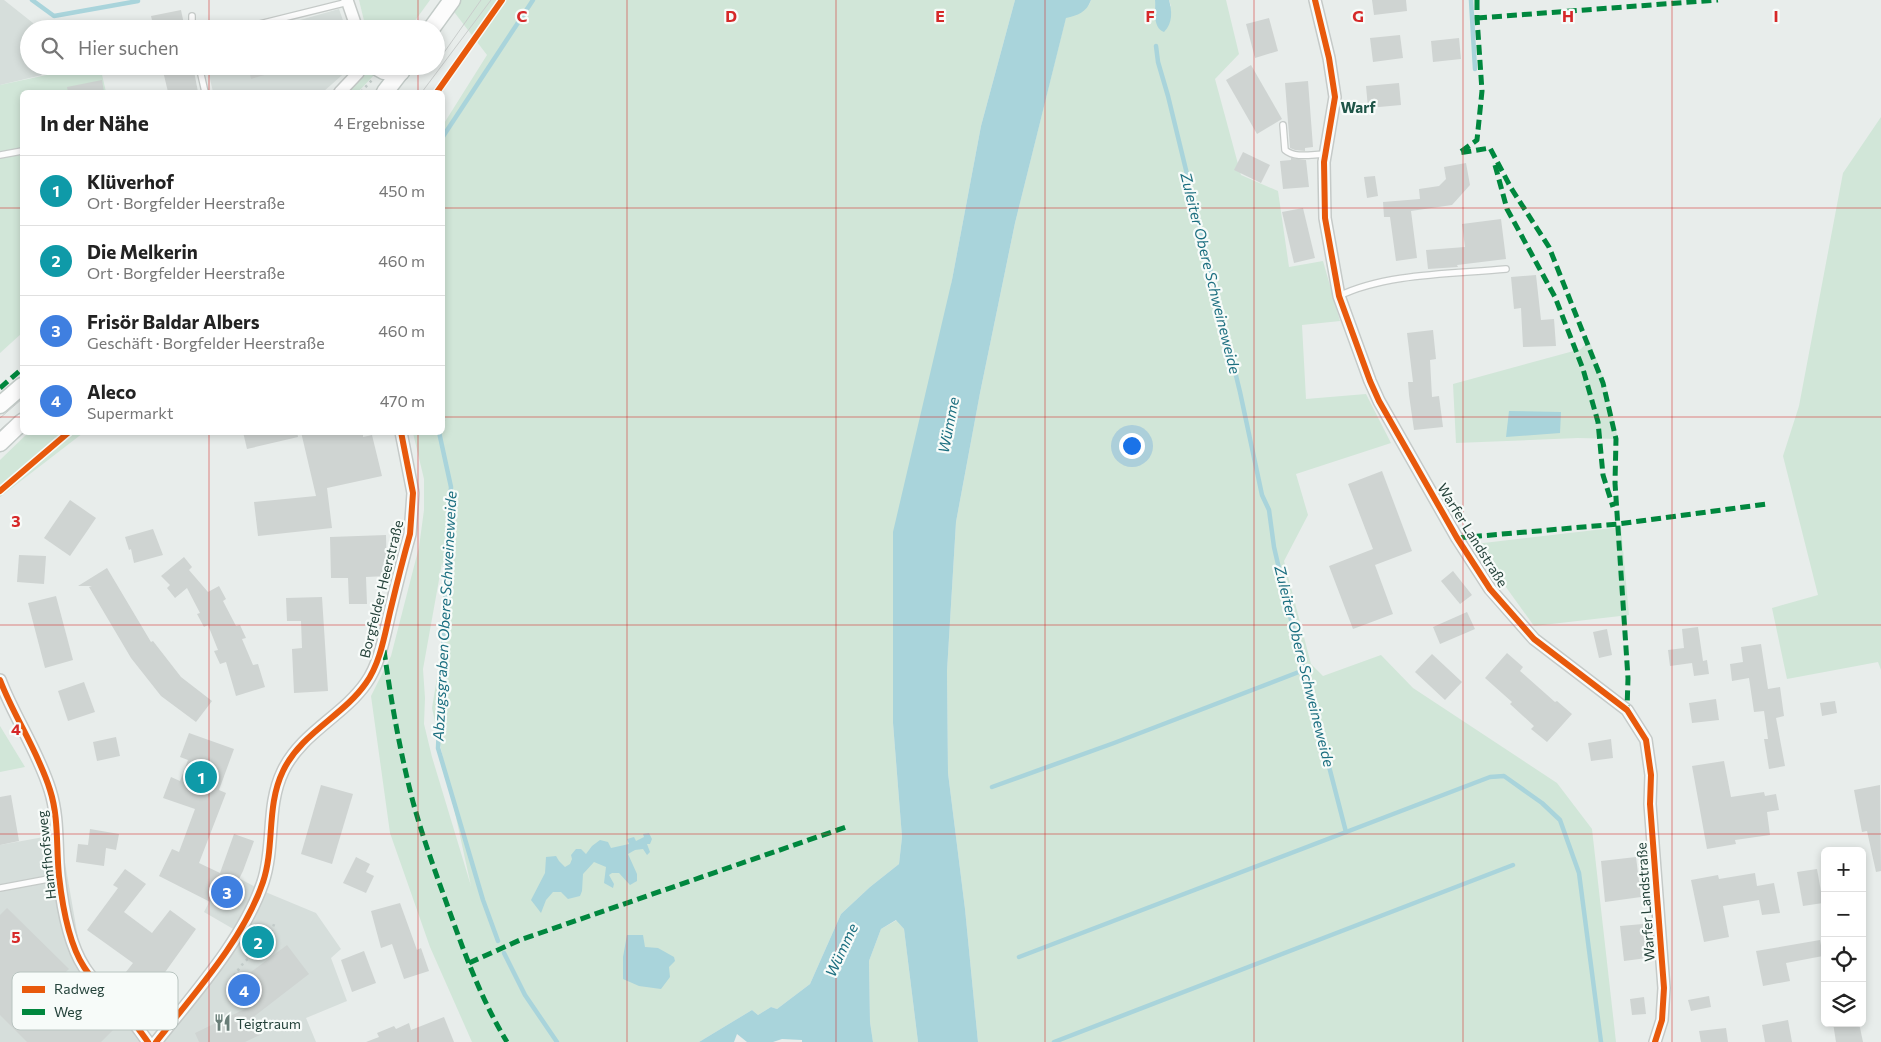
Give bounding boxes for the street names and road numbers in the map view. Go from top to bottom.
street label: Warfer Landstraße [1434,480,1512,590]
street label: Borgfelder Heerstraße [356,518,406,660]
street label: Hamfhofsweg [33,809,59,900]
street label: Warfer Landstraße [1632,842,1658,962]

